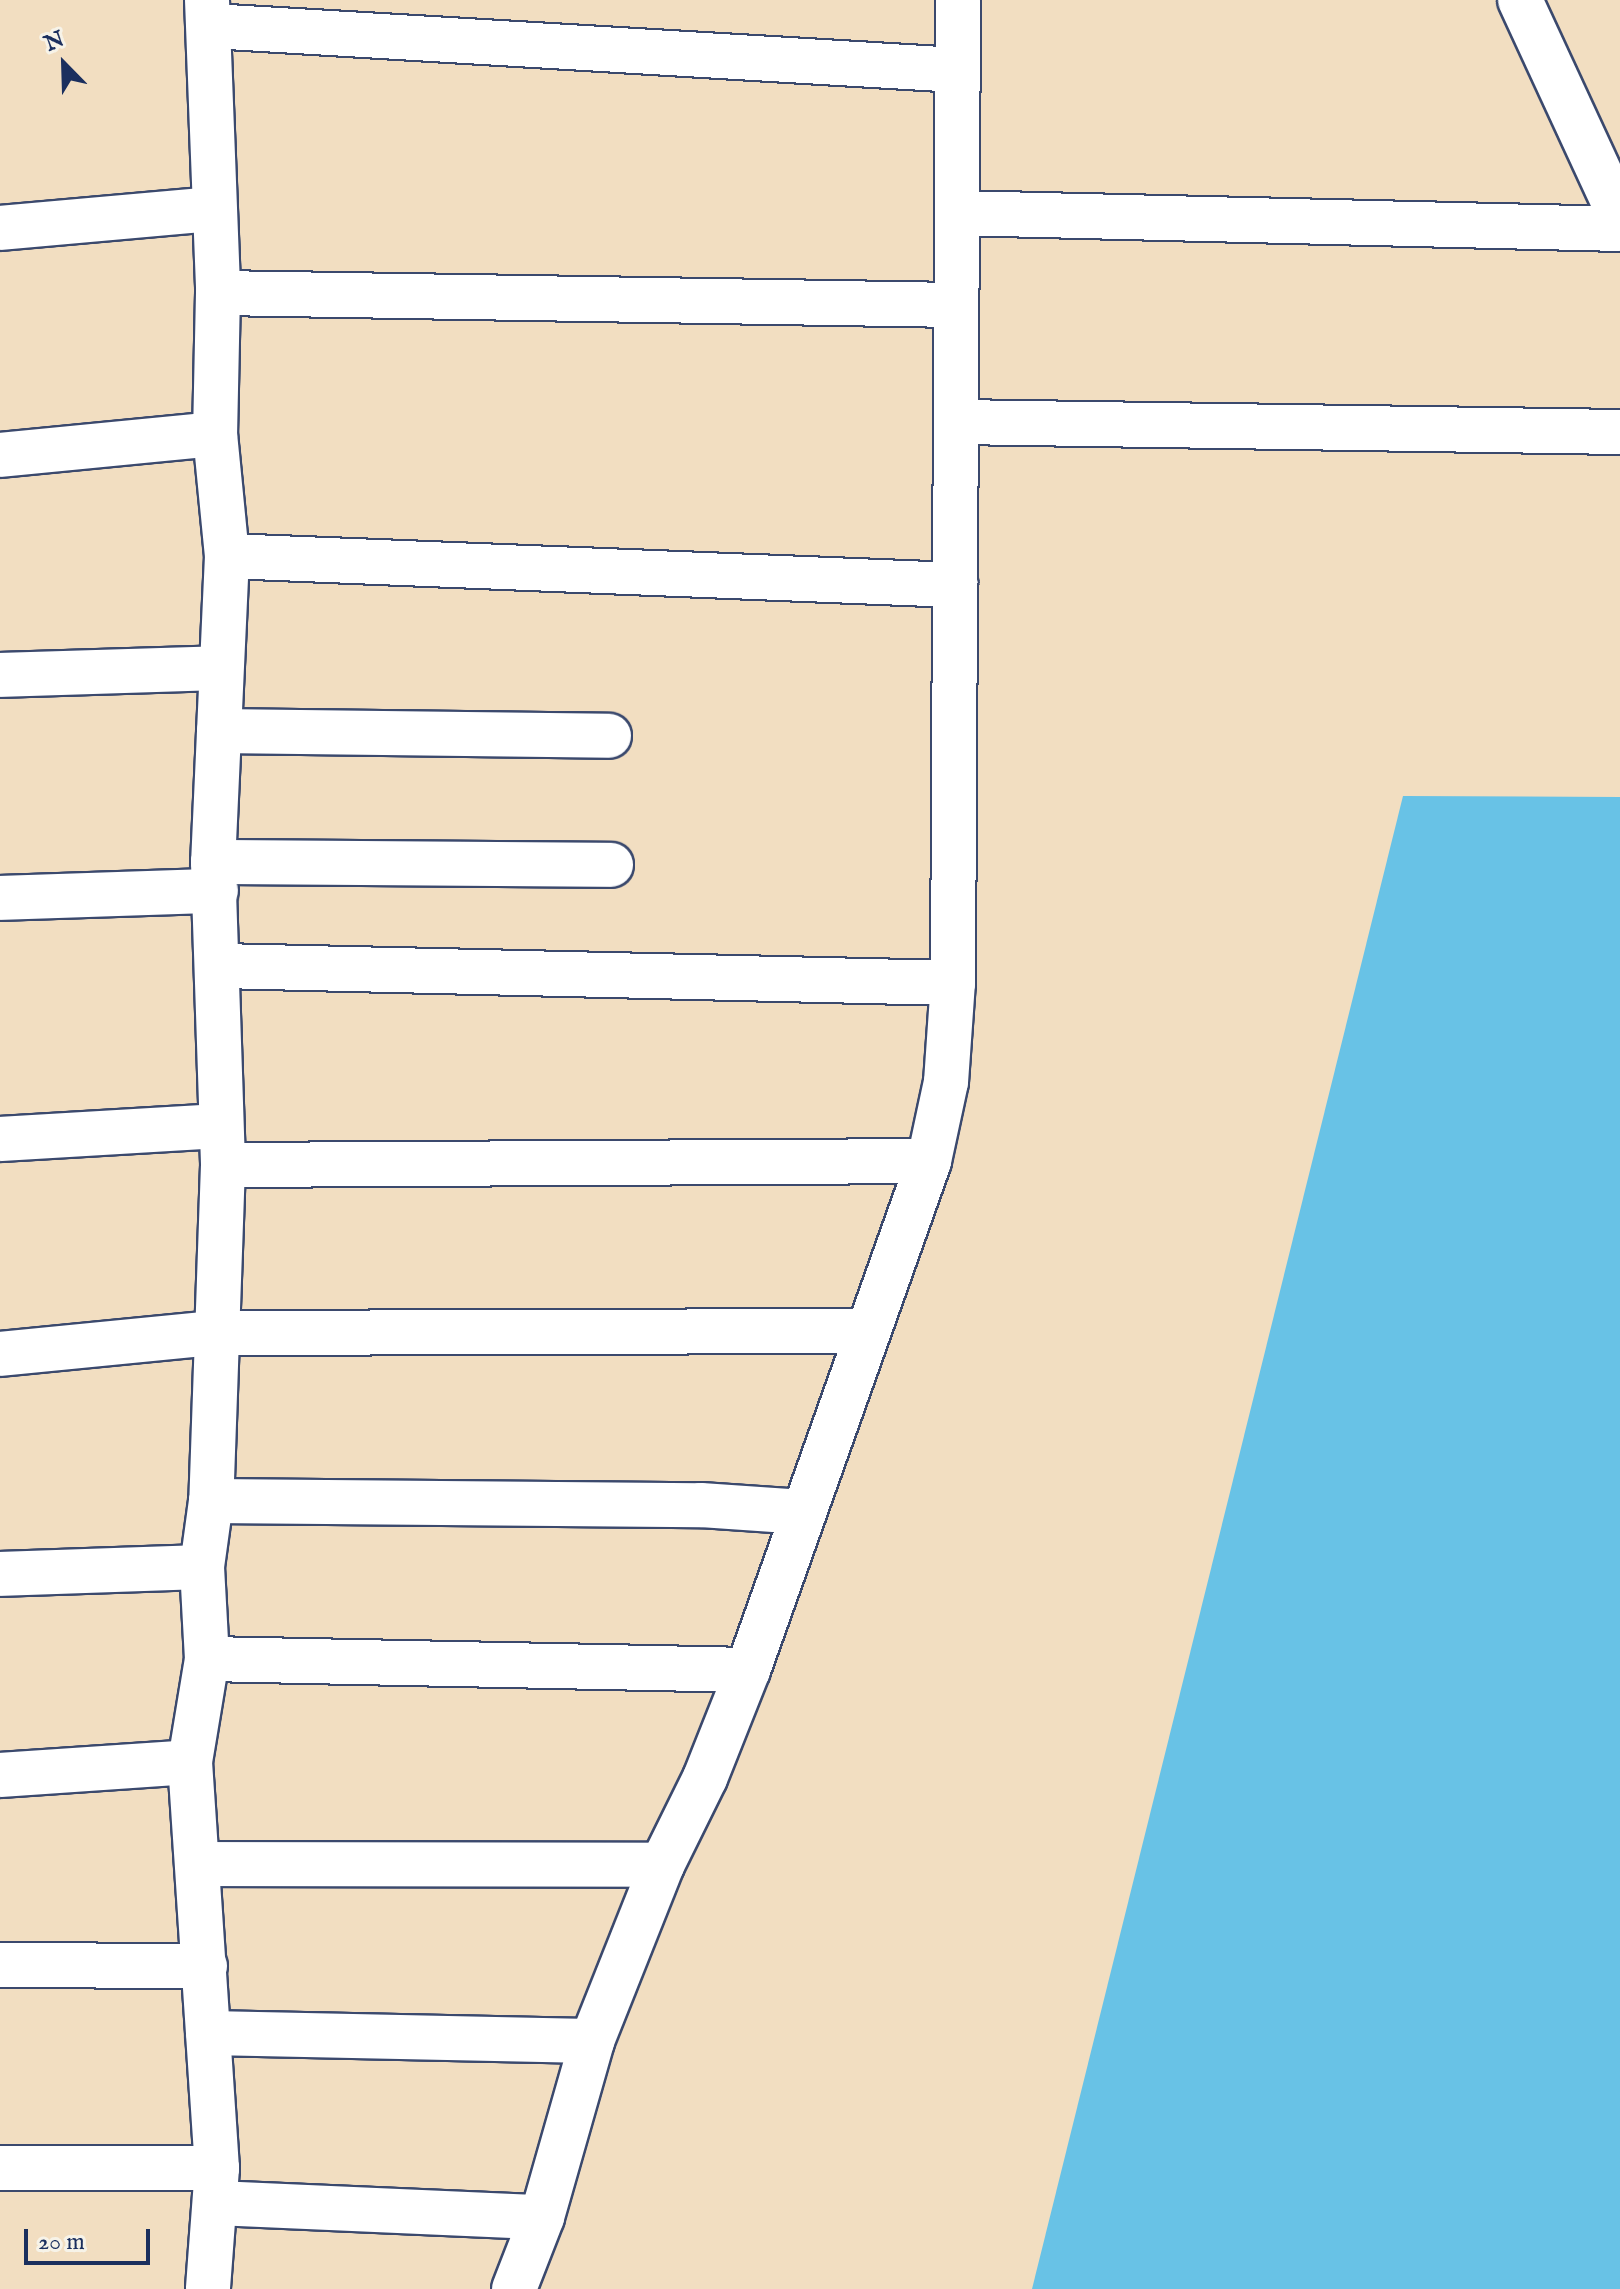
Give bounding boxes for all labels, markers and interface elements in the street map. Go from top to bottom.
north arrow [24,24,104,104]
text: N [40,25,69,59]
scale bar [28,2213,154,2263]
text: 20 m [38,2227,85,2258]

